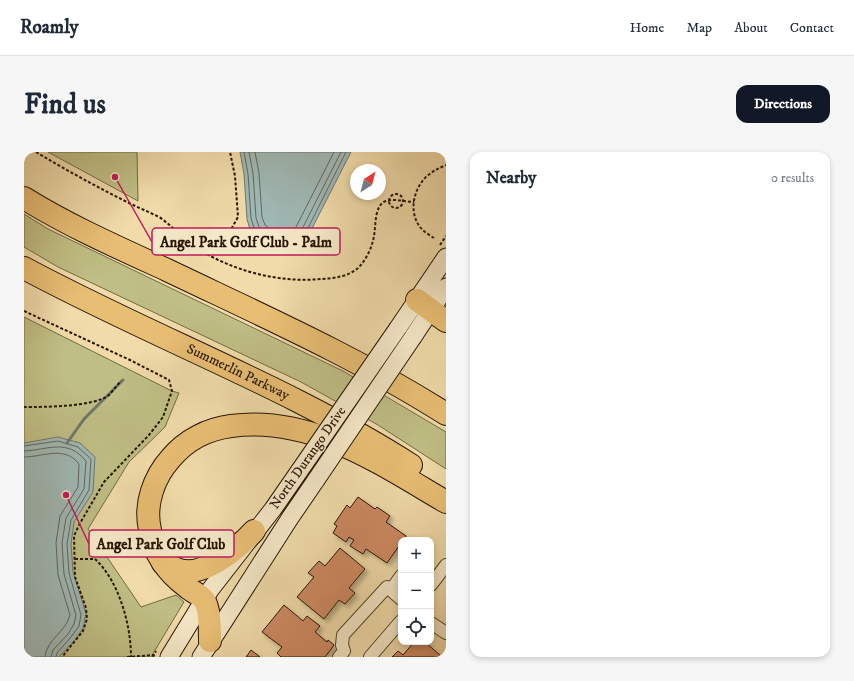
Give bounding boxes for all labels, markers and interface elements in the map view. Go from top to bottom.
text: Roamly [20,16,79,39]
text: Home [630,19,664,37]
text: Map [686,19,712,37]
text: About [734,19,768,37]
text: Contact [790,19,834,37]
button: Directions [736,85,830,123]
text: Find us [24,87,106,122]
north arrow [350,164,386,200]
text: Nearby [486,167,536,189]
text: 0 results [771,170,814,186]
callout: Angel Park Golf Club - Palm [152,228,340,255]
text: Angel Park Golf Club - Palm [159,233,333,252]
street label: Summerlin Parkway [184,340,293,405]
street label: North Durango Drive [266,403,350,513]
callout: Angel Park Golf Club [89,530,234,557]
text: Angel Park Golf Club [96,535,225,554]
map controls [398,537,434,645]
button: + [398,537,434,573]
button: − [398,573,434,609]
button: locate [398,609,434,645]

